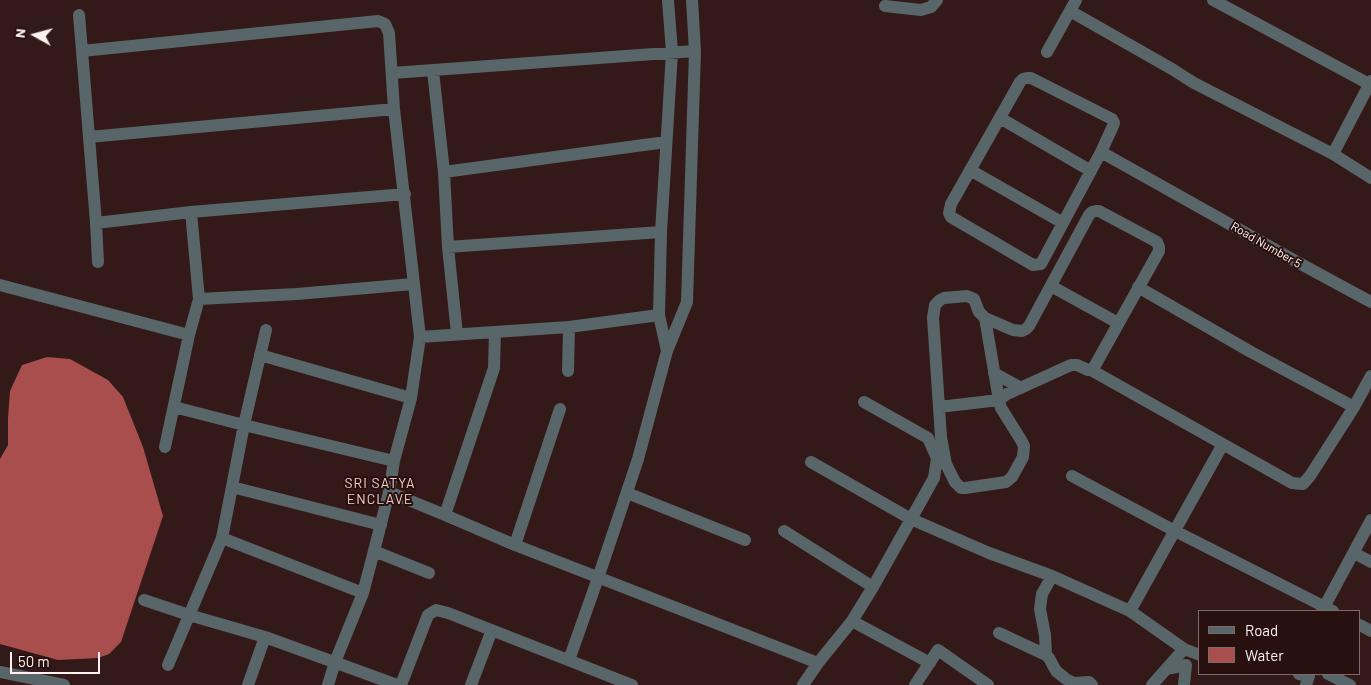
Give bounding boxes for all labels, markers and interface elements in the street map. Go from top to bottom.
north arrow [10,10,60,60]
text: N [11,27,29,39]
street label: Road Number 5 [1228,219,1304,271]
district label: SRI SATYA ENCLAVE [343,475,417,508]
legend [1198,610,1361,675]
text: Road [1245,621,1278,639]
scale bar [12,642,102,674]
text: Water [1245,646,1284,664]
text: 50 m [18,652,50,670]

